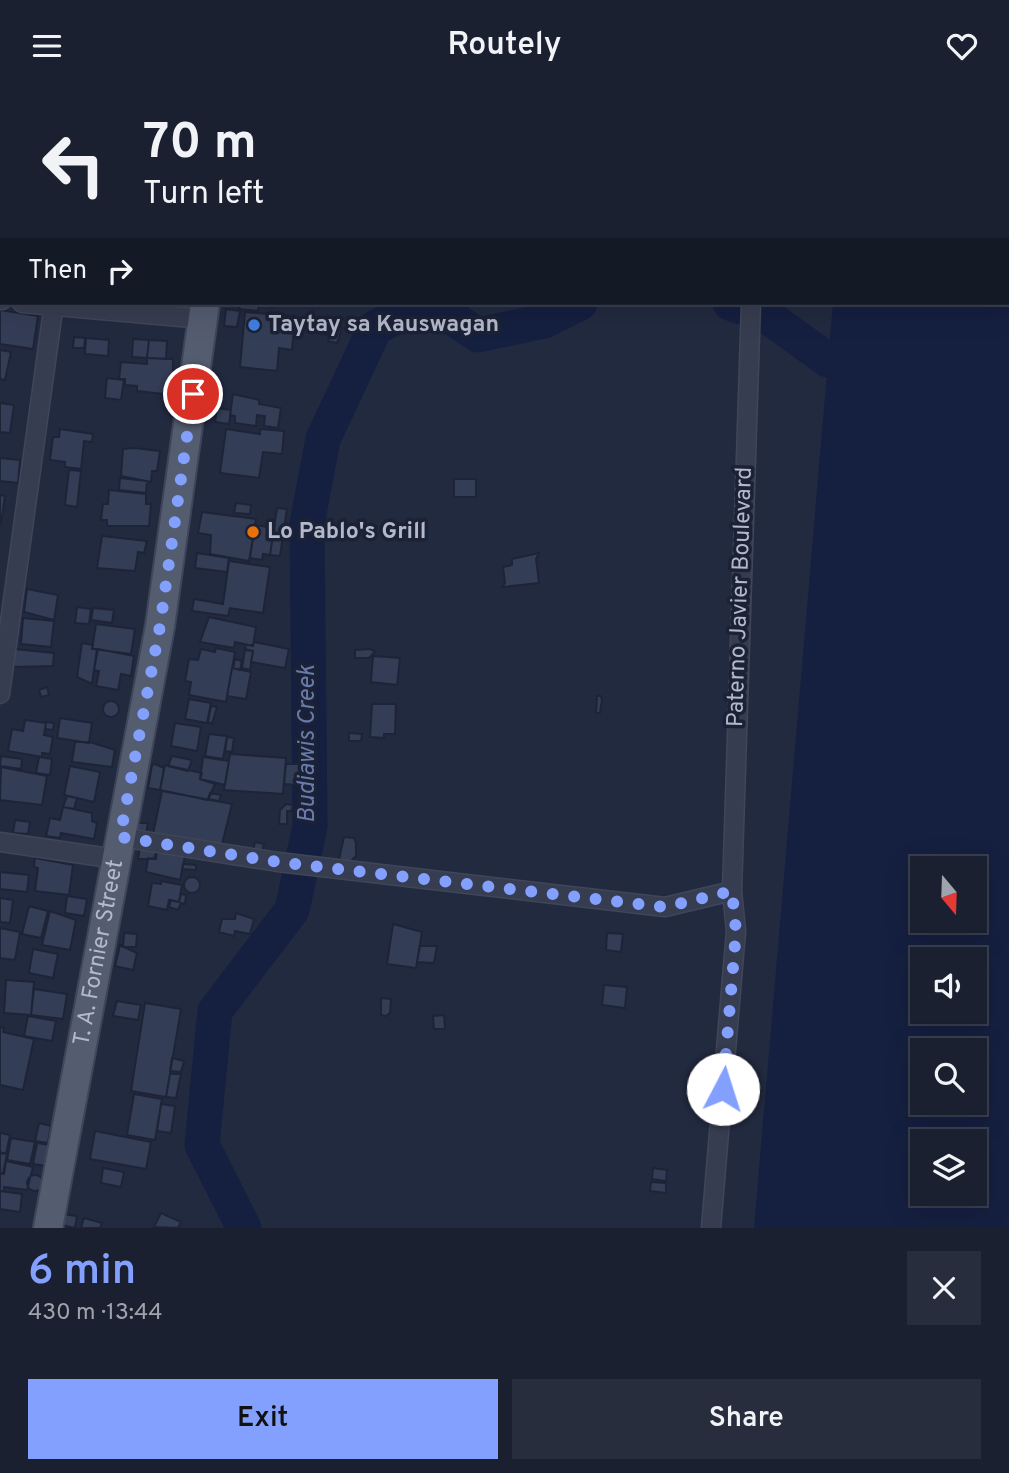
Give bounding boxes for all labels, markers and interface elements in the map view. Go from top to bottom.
text: Routely [447,26,562,66]
icon: menu [28,27,66,65]
icon: heart [943,27,981,65]
text: 70 m [143,114,257,176]
icon: left [28,119,119,210]
text: Turn left [143,175,264,215]
icon: right [101,252,139,290]
text: Then [28,255,87,288]
place label: Taytay sa Kauswagan [268,311,499,340]
marker: Taytay sa Kauswagan [246,317,262,333]
pin [163,364,223,424]
icon: arrive [174,375,212,413]
street label: Paterno Javier Boulevard [722,466,760,728]
place label: Lo Pablo's Grill [267,518,427,547]
marker: Lo Pablo's Grill [245,524,261,540]
water label: Budiawis Creek [293,664,323,823]
north arrow [910,856,987,933]
map controls [910,856,987,1206]
street label: T. A. Fornier Street [68,857,131,1048]
button: sound [910,947,987,1024]
button: search [910,1038,987,1115]
position arrow [686,1052,760,1126]
button: layers [910,1129,987,1206]
text: 6 min [28,1246,136,1299]
button: close [907,1251,981,1325]
text: 430 m · 13:44 [28,1299,163,1328]
button: Exit [28,1379,498,1459]
button: Share [512,1379,981,1459]

